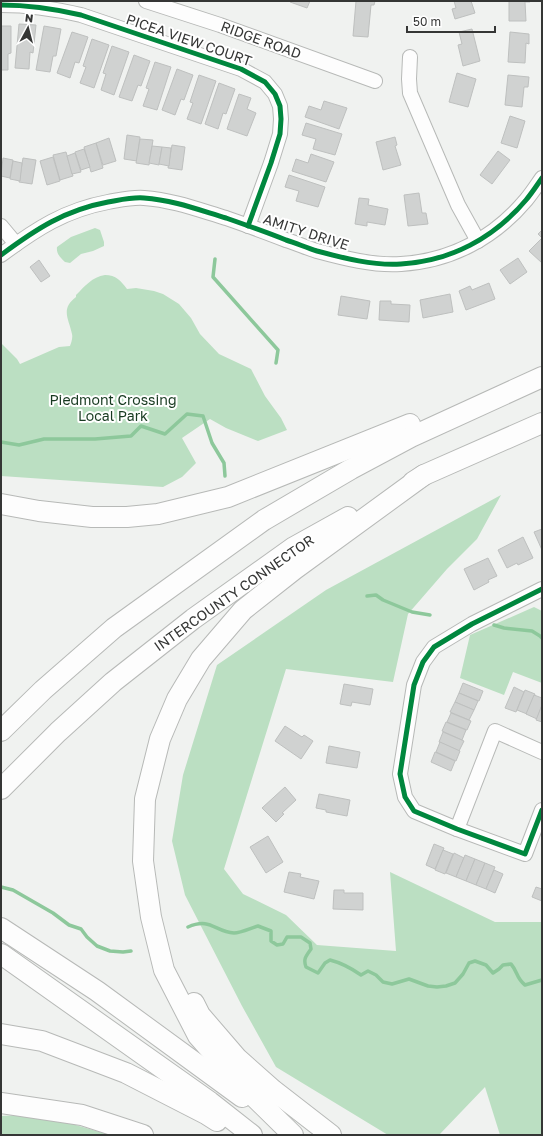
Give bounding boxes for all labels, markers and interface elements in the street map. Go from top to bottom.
north arrow [8,8,48,48]
scale bar [407,8,495,34]
street label: PICEA VIEW COURT [124,10,255,69]
text: N [24,11,34,25]
text: 50 m [413,14,441,29]
street label: RIDGE ROAD [219,17,304,62]
street label: AMITY DRIVE [261,210,351,253]
park label: Piedmont Crossing Local Park [49,391,177,424]
street label: INTERCOUNTY CONNECTOR [151,531,317,654]

